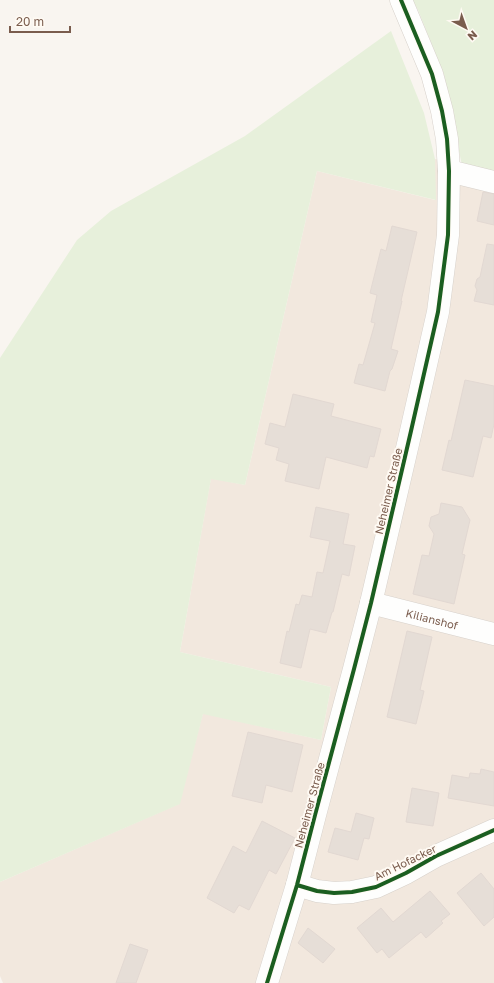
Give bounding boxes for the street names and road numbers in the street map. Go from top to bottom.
street label: Neheimer Straße [372,446,404,536]
street label: Kilianshof [405,606,459,631]
street label: Neheimer Straße [291,761,327,849]
street label: Am Hofacker [372,841,439,883]

